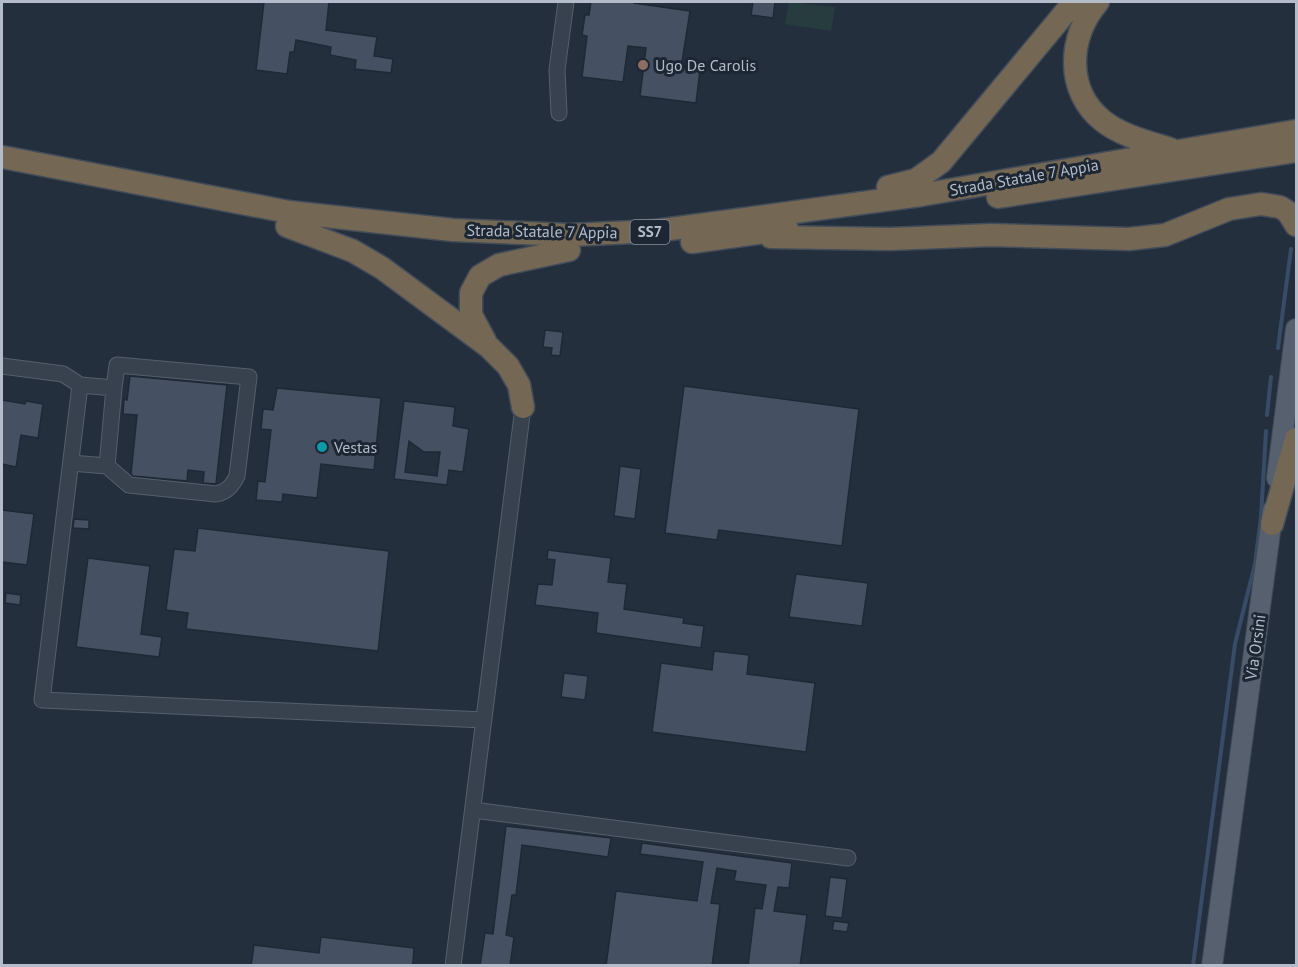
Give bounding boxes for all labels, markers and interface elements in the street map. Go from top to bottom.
place label: Ugo De Carolis [655,55,757,75]
marker: Ugo De Carolis [636,58,650,72]
street label: Strada Statale 7 Appia [948,154,1100,200]
street label: Strada Statale 7 Appia [466,220,618,242]
road number: SS7 [630,220,670,244]
place label: Vestas [333,437,377,457]
marker: Vestas [315,440,329,454]
street label: Via Orsini [1240,613,1269,682]

